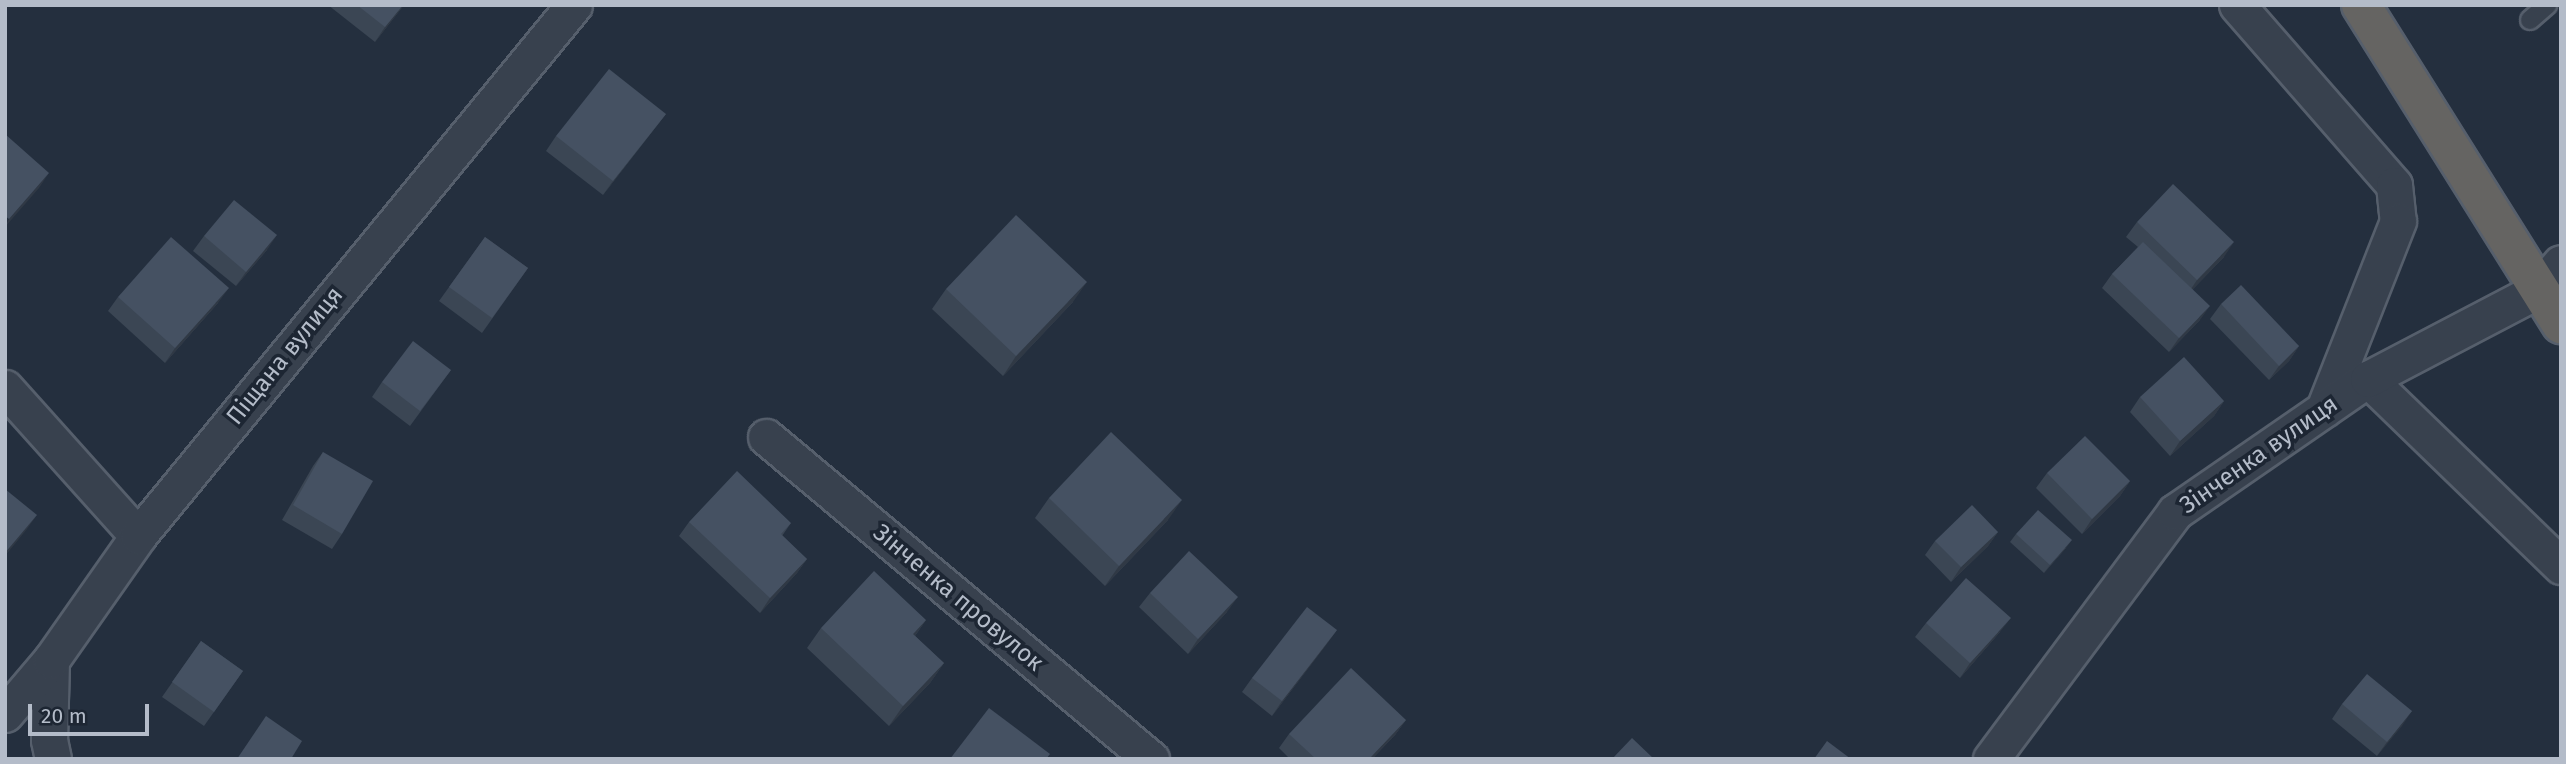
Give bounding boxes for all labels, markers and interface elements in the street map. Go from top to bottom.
street label: Піщана вулиця [221,281,349,431]
street label: Зінченка вулиця [2175,390,2343,520]
street label: Зінченка провулок [867,518,1049,678]
scale bar [32,690,152,734]
text: 20 m [41,703,87,729]

